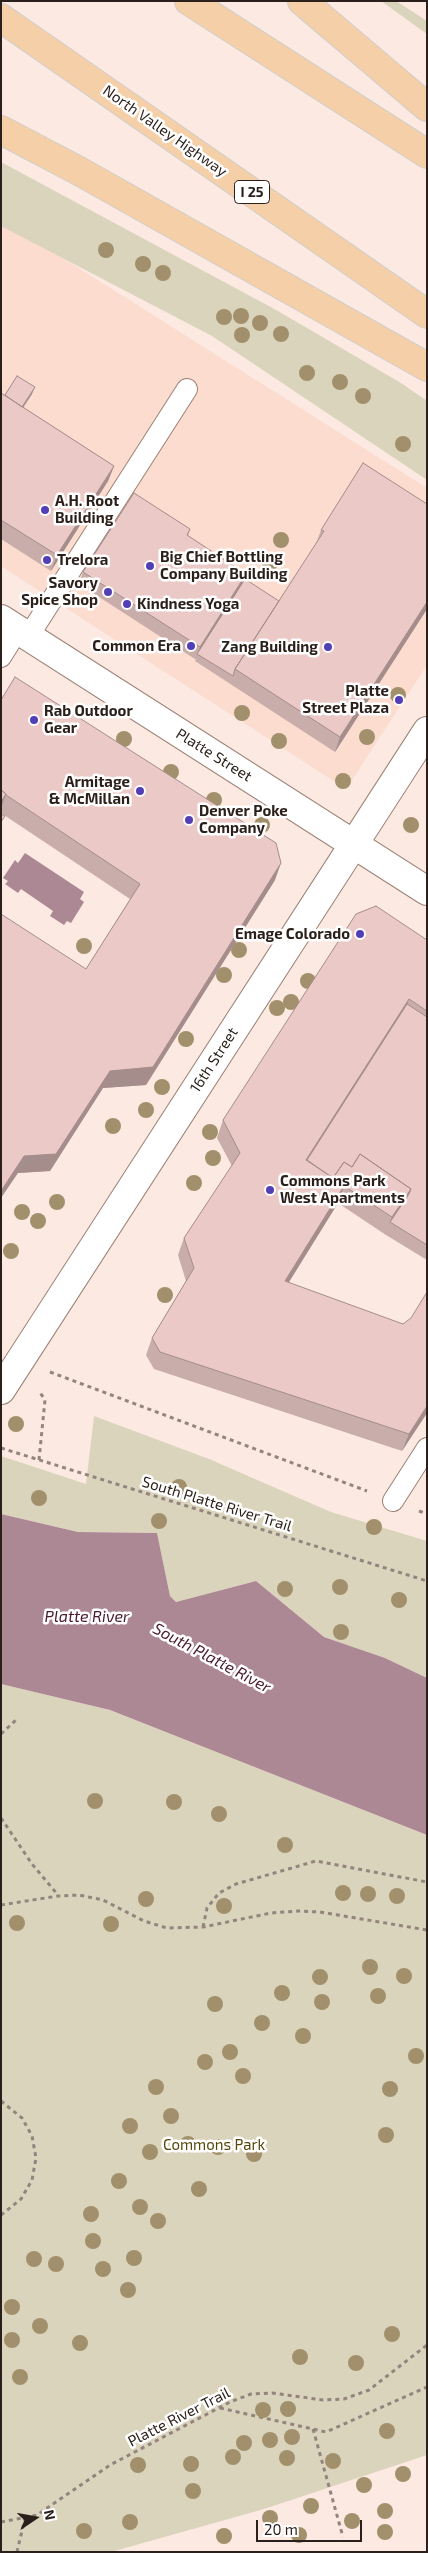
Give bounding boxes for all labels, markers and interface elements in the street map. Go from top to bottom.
street label: North Valley Highway [99,81,231,181]
road number: I 25 [234,180,270,203]
place label: A.H. Root Building [55,492,119,527]
marker: A.H. Root Building [39,504,51,516]
place label: Big Chief Bottling Company Building [160,548,288,583]
place label: Trelora [57,551,108,569]
marker: Trelora [41,554,53,566]
marker: Big Chief Bottling Company Building [144,560,156,572]
place label: Savory Spice Shop [21,574,98,609]
marker: Savory Spice Shop [102,586,114,598]
place label: Kindness Yoga [137,595,239,613]
marker: Kindness Yoga [121,598,133,610]
place label: Common Era [92,637,181,655]
place label: Zang Building [221,638,318,656]
marker: Common Era [185,640,197,652]
marker: Zang Building [322,641,334,653]
place label: Platte Street Plaza [302,682,389,717]
marker: Platte Street Plaza [393,694,405,706]
place label: Rab Outdoor Gear [44,702,133,737]
marker: Rab Outdoor Gear [28,714,40,726]
street label: Platte Street [173,725,255,785]
place label: Armitage & McMillan [49,773,130,808]
marker: Armitage & McMillan [134,785,146,797]
place label: Denver Poke Company [199,802,288,837]
marker: Denver Poke Company [183,814,195,826]
place label: Emage Colorado [235,925,350,943]
marker: Emage Colorado [354,928,366,940]
street label: 16th Street [186,1024,242,1096]
place label: Commons Park West Apartments [280,1172,405,1207]
marker: Commons Park West Apartments [264,1184,276,1196]
street label: South Platte River Trail [140,1473,294,1535]
water label: Platte River [45,1607,129,1627]
water label: South Platte River [150,1619,274,1697]
park label: Commons Park [163,2136,265,2154]
street label: Platte River Trail [125,2383,233,2451]
north arrow [10,2493,60,2543]
text: N [41,2508,60,2521]
scale bar [258,2510,364,2542]
text: 20 m [264,2520,298,2538]

